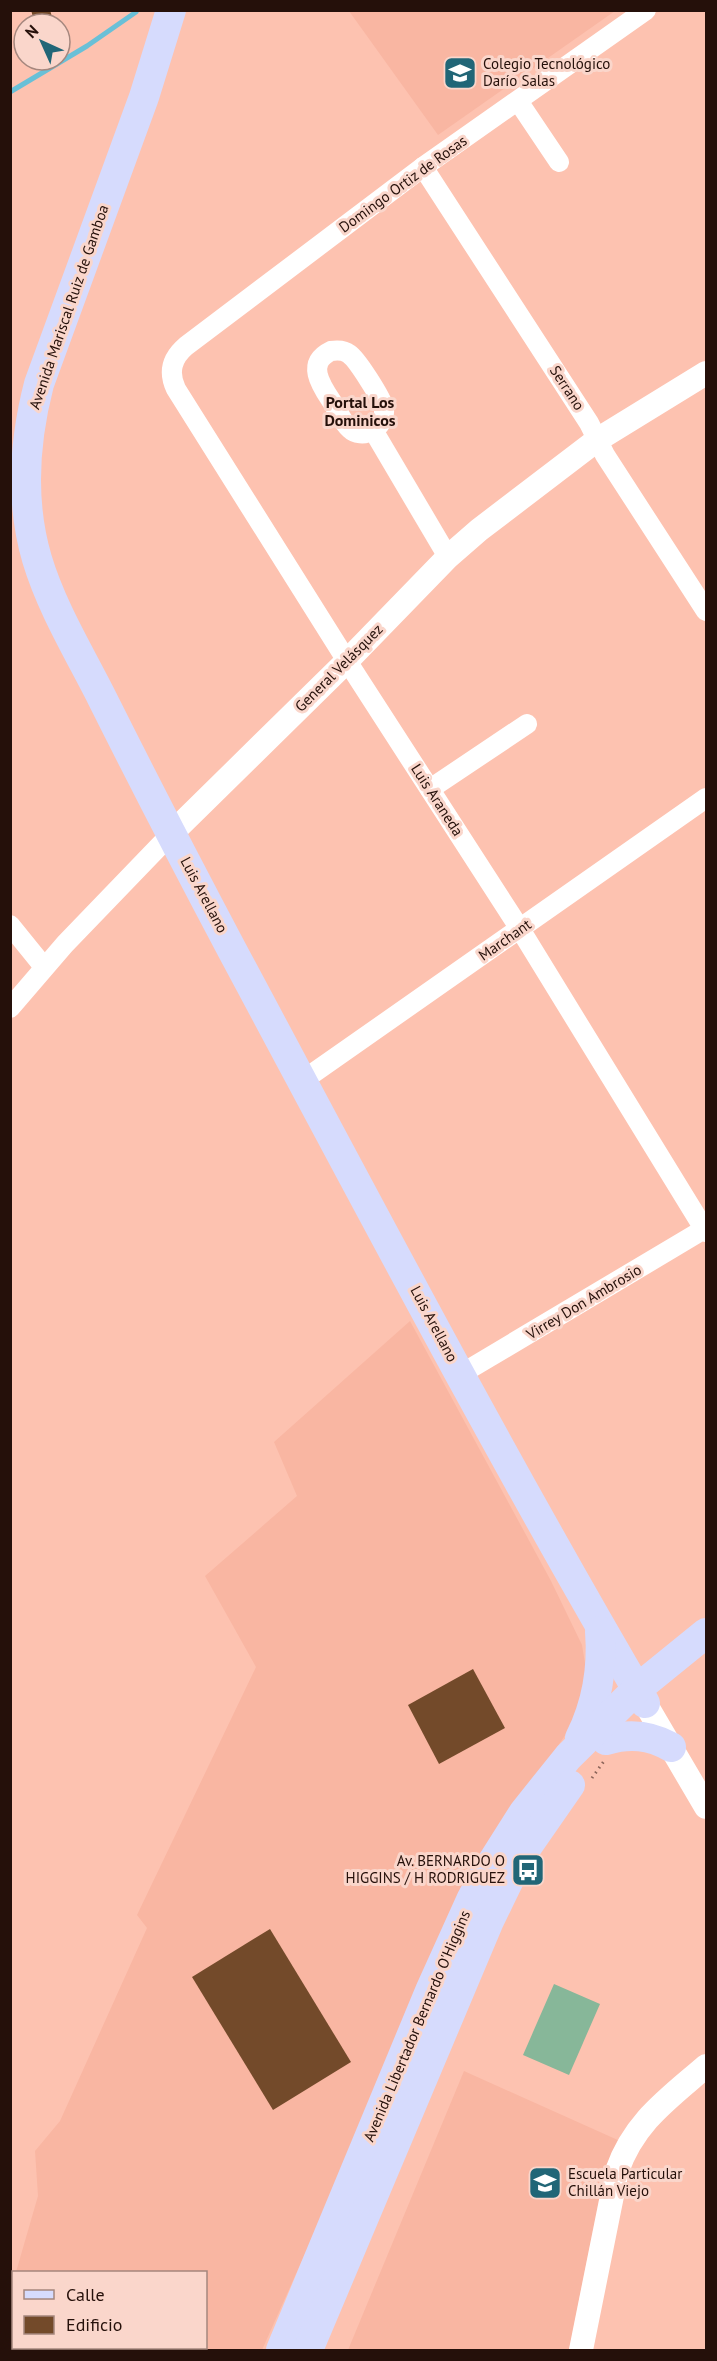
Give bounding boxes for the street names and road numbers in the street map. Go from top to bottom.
street label: Domingo Ortiz de Rosas [335,131,470,236]
street label: Avenida Mariscal Ruiz de Gamboa [25,202,113,412]
street label: Serrano [546,362,589,414]
street label: General Velásquez [291,620,387,716]
street label: Luis Araneda [407,760,468,839]
street label: Luis Arellano [176,854,232,936]
street label: Marchant [475,915,535,965]
street label: Virrey Don Ambrosio [522,1260,645,1344]
street label: Luis Arellano [406,1283,462,1365]
street label: Avenida Libertador Bernardo O'Higgins [359,1907,474,2144]

